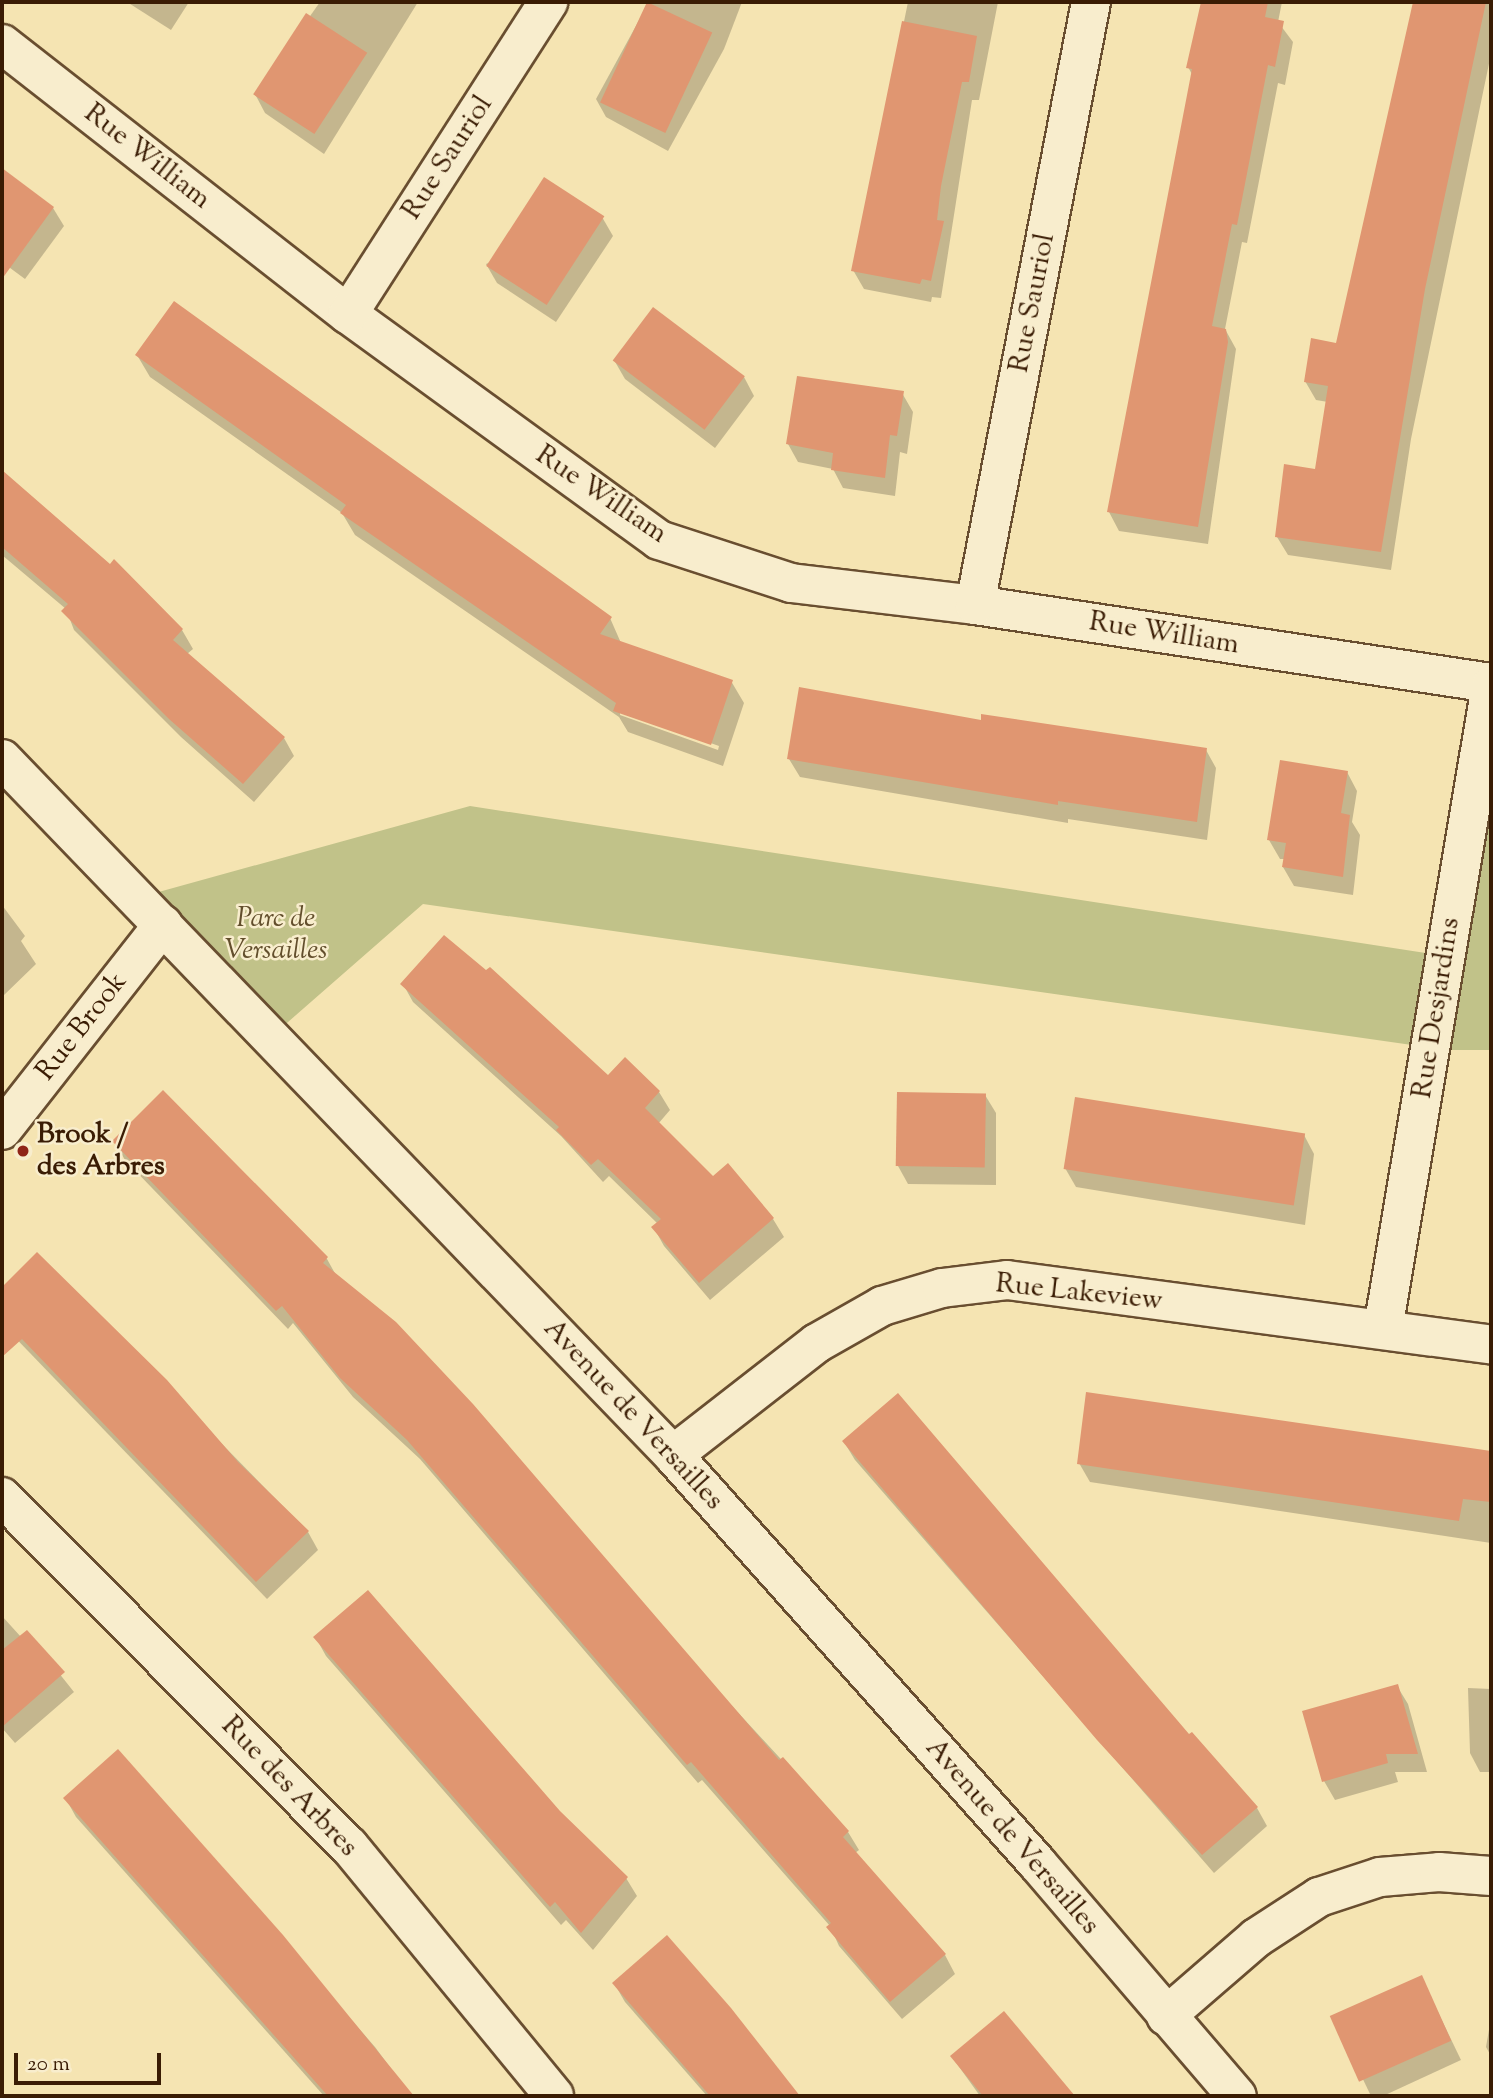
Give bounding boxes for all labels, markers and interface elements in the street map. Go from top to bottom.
street label: Rue Sauriol [395,90,501,226]
street label: Rue William [77,97,217,217]
street label: Rue Sauriol [1003,231,1063,375]
street label: Rue William [529,439,673,551]
street label: Rue William [1087,606,1241,662]
park label: Parc de Versailles [225,902,327,968]
street label: Rue Desjardins [1406,915,1468,1101]
street label: Rue Brook [29,966,135,1088]
place label: Brook / des Arbres [37,1118,165,1184]
marker: Brook / des Arbres [15,1143,31,1159]
street label: Rue Lakeview [994,1268,1164,1318]
street label: Avenue de Versailles [536,1313,730,1517]
street label: Rue des Arbres [214,1710,364,1864]
street label: Avenue de Versailles [918,1732,1106,1942]
scale bar [18,2038,164,2082]
text: 20 m [27,2050,70,2080]

